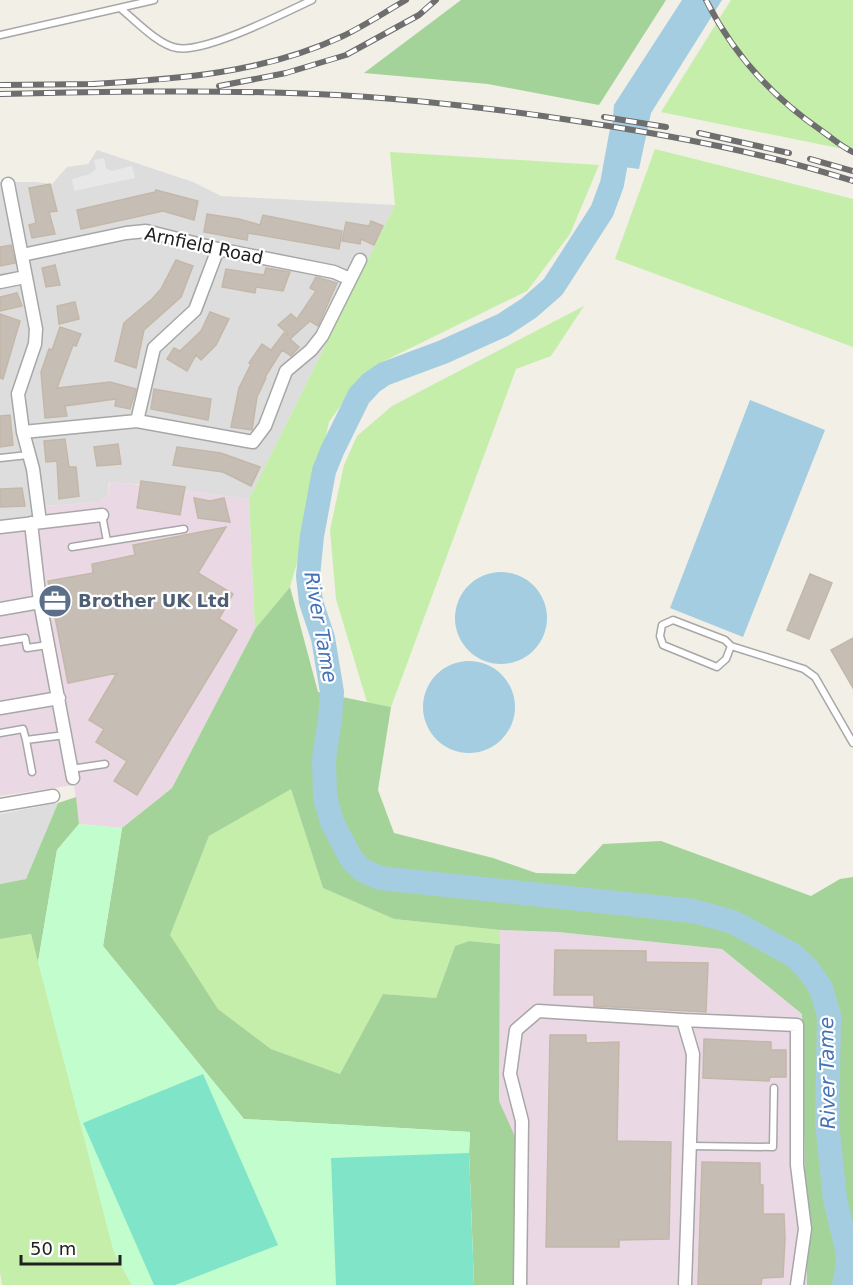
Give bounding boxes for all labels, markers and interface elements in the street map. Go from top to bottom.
street label: Arnfield Road [143,223,265,268]
water label: River Tame [299,570,343,684]
office icon: Brother UK Ltd [37,583,73,619]
place label: Brother UK Ltd [78,590,230,611]
water label: River Tame [814,1017,840,1129]
scale bar [21,1228,120,1266]
text: 50 m [30,1238,76,1259]

